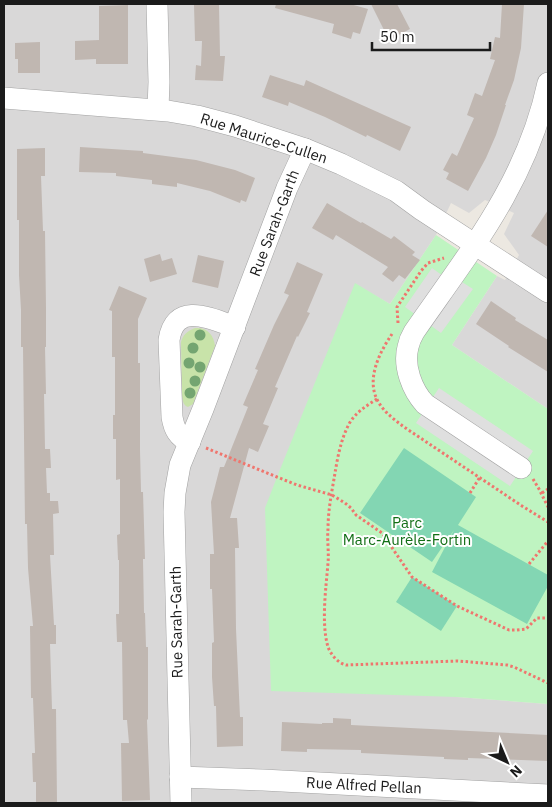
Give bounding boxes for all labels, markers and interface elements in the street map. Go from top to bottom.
scale bar [372,20,490,52]
text: 50 m [380,27,415,46]
street label: Rue Maurice-Cullen [198,108,330,168]
street label: Rue Sarah-Garth [245,167,303,279]
park label: Parc Marc-Aurèle-Fortin [343,513,471,549]
street label: Rue Sarah-Garth [166,566,186,678]
north arrow [482,737,532,787]
text: N [506,761,526,781]
street label: Rue Alfred Pellan [306,772,422,798]

